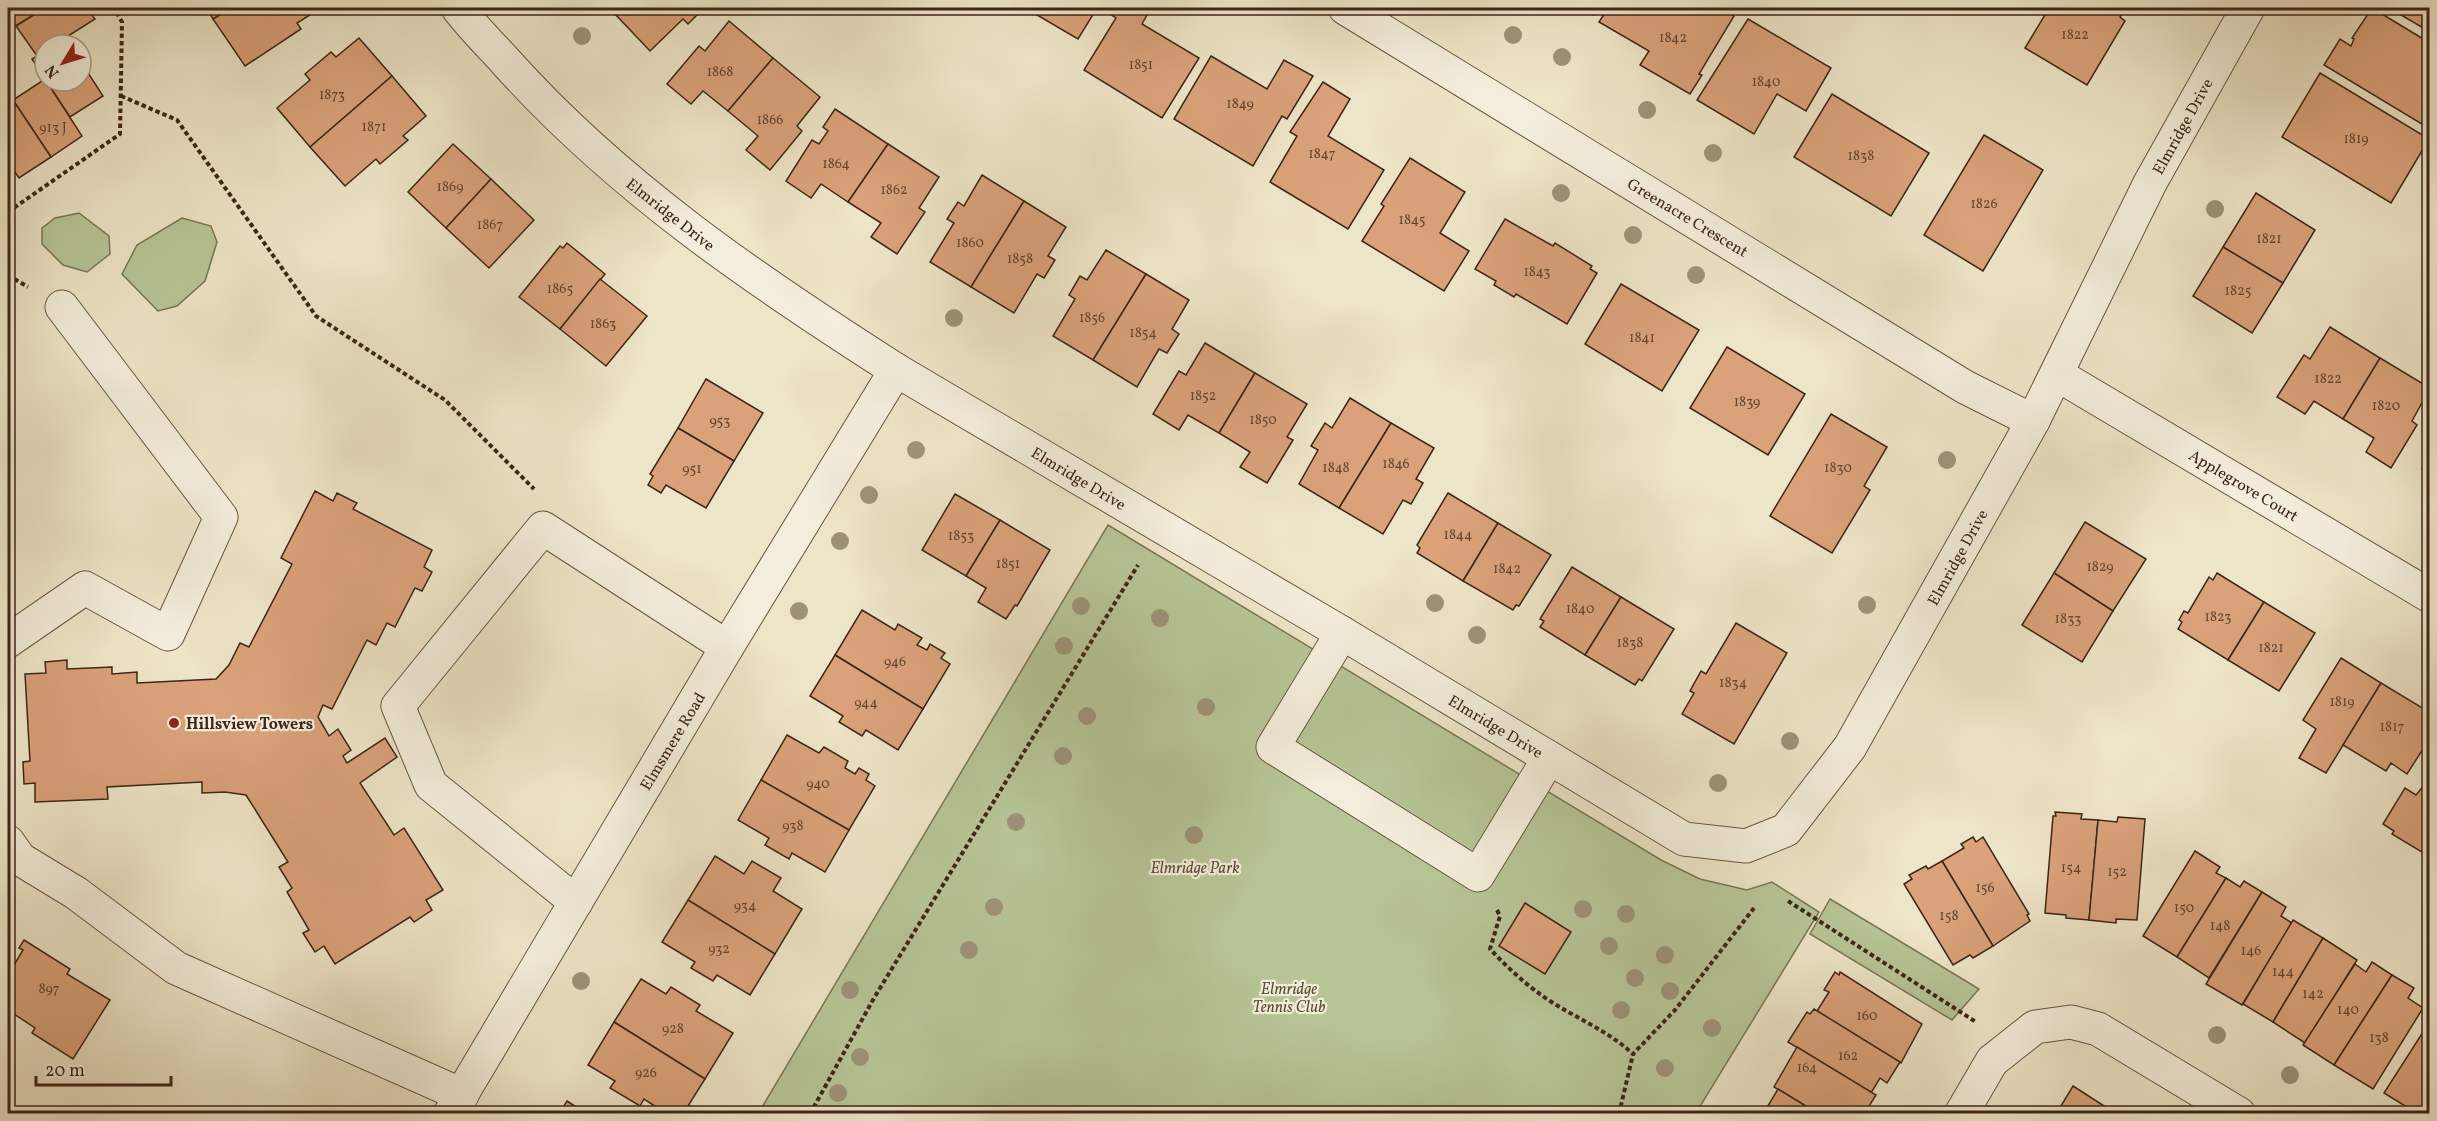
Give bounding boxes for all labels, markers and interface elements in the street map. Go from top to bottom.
house number: 1822 [2061,26,2089,45]
house number: 1842 [1659,29,1687,48]
north arrow [33,33,93,93]
house number: 1851 [1129,56,1153,75]
text: N [40,59,65,82]
house number: 1868 [707,63,733,82]
house number: 1840 [1752,73,1780,92]
street label: Elmridge Drive [2148,75,2219,179]
house number: 1873 [319,86,345,105]
house number: 1849 [1226,95,1254,114]
house number: 1866 [757,111,783,130]
house number: 1871 [362,118,386,137]
house number: 913 J [39,119,67,138]
house number: 1819 [2343,130,2369,149]
house number: 1847 [1308,145,1336,164]
house number: 1838 [1848,147,1874,166]
house number: 1864 [822,155,850,174]
street label: Elmridge Drive [621,174,719,257]
street label: Greenacre Crescent [1622,174,1752,264]
house number: 1869 [437,178,463,197]
house number: 1862 [880,181,908,200]
house number: 1826 [1970,195,1998,214]
house number: 1845 [1399,211,1425,230]
house number: 1867 [477,216,503,235]
house number: 1821 [2256,230,2282,249]
house number: 1860 [956,234,984,253]
house number: 1858 [1007,250,1033,269]
house number: 1843 [1523,263,1551,282]
house number: 1865 [547,280,573,299]
house number: 1825 [2225,282,2251,301]
house number: 1856 [1079,309,1105,328]
house number: 1863 [590,315,616,334]
house number: 1854 [1129,324,1157,343]
house number: 1841 [1629,329,1655,348]
house number: 1822 [2314,370,2342,389]
house number: 1852 [1190,387,1216,406]
house number: 1839 [1734,393,1760,412]
house number: 1820 [2372,397,2400,416]
house number: 1850 [1249,411,1277,430]
house number: 953 [709,412,731,431]
street label: Elmridge Drive [1026,443,1130,517]
street label: Applegrove Court [2184,445,2302,528]
house number: 1846 [1382,455,1410,474]
house number: 1848 [1322,459,1350,478]
house number: 1830 [1824,459,1852,478]
house number: 951 [682,460,702,479]
street label: Elmridge Drive [1923,506,1994,610]
house number: 1844 [1444,526,1472,545]
house number: 1853 [948,527,974,546]
house number: 1851 [996,555,1020,574]
house number: 1829 [2086,558,2114,577]
house number: 1842 [1493,560,1521,579]
house number: 1840 [1566,600,1594,619]
house number: 1823 [2205,608,2231,627]
house number: 1833 [2055,610,2081,629]
house number: 1838 [1617,634,1643,653]
house number: 1821 [2258,639,2284,658]
house number: 946 [884,653,906,672]
house number: 1834 [1719,674,1747,693]
street label: Elmsmere Road [636,689,712,795]
street label: Elmridge Drive [1443,691,1547,765]
house number: 1819 [2329,693,2355,712]
house number: 944 [854,694,878,713]
place label: Hillsview Towers [186,714,313,736]
marker: Hillsview Towers [167,716,181,730]
house number: 1817 [2380,718,2405,737]
house number: 940 [806,775,830,794]
house number: 938 [782,817,804,836]
park label: Elmridge Park [1150,858,1240,880]
house number: 154 [2061,859,2081,878]
house number: 152 [2107,863,2127,882]
house number: 156 [1975,879,1995,898]
house number: 934 [734,897,756,916]
house number: 150 [2174,899,2194,918]
house number: 158 [1939,907,1959,926]
house number: 148 [2210,917,2230,936]
house number: 932 [708,940,730,959]
house number: 146 [2241,942,2261,961]
house number: 144 [2272,963,2294,982]
park label: Elmridge Tennis Club [1253,979,1325,1019]
house number: 897 [38,980,60,999]
house number: 142 [2302,985,2324,1004]
house number: 140 [2337,1001,2359,1020]
house number: 160 [1857,1007,1877,1026]
house number: 928 [662,1020,684,1039]
house number: 138 [2369,1029,2389,1048]
house number: 162 [1838,1047,1858,1066]
scale bar [36,1049,171,1087]
text: 20 m [45,1059,85,1084]
house number: 164 [1797,1059,1817,1078]
house number: 926 [635,1064,657,1083]

